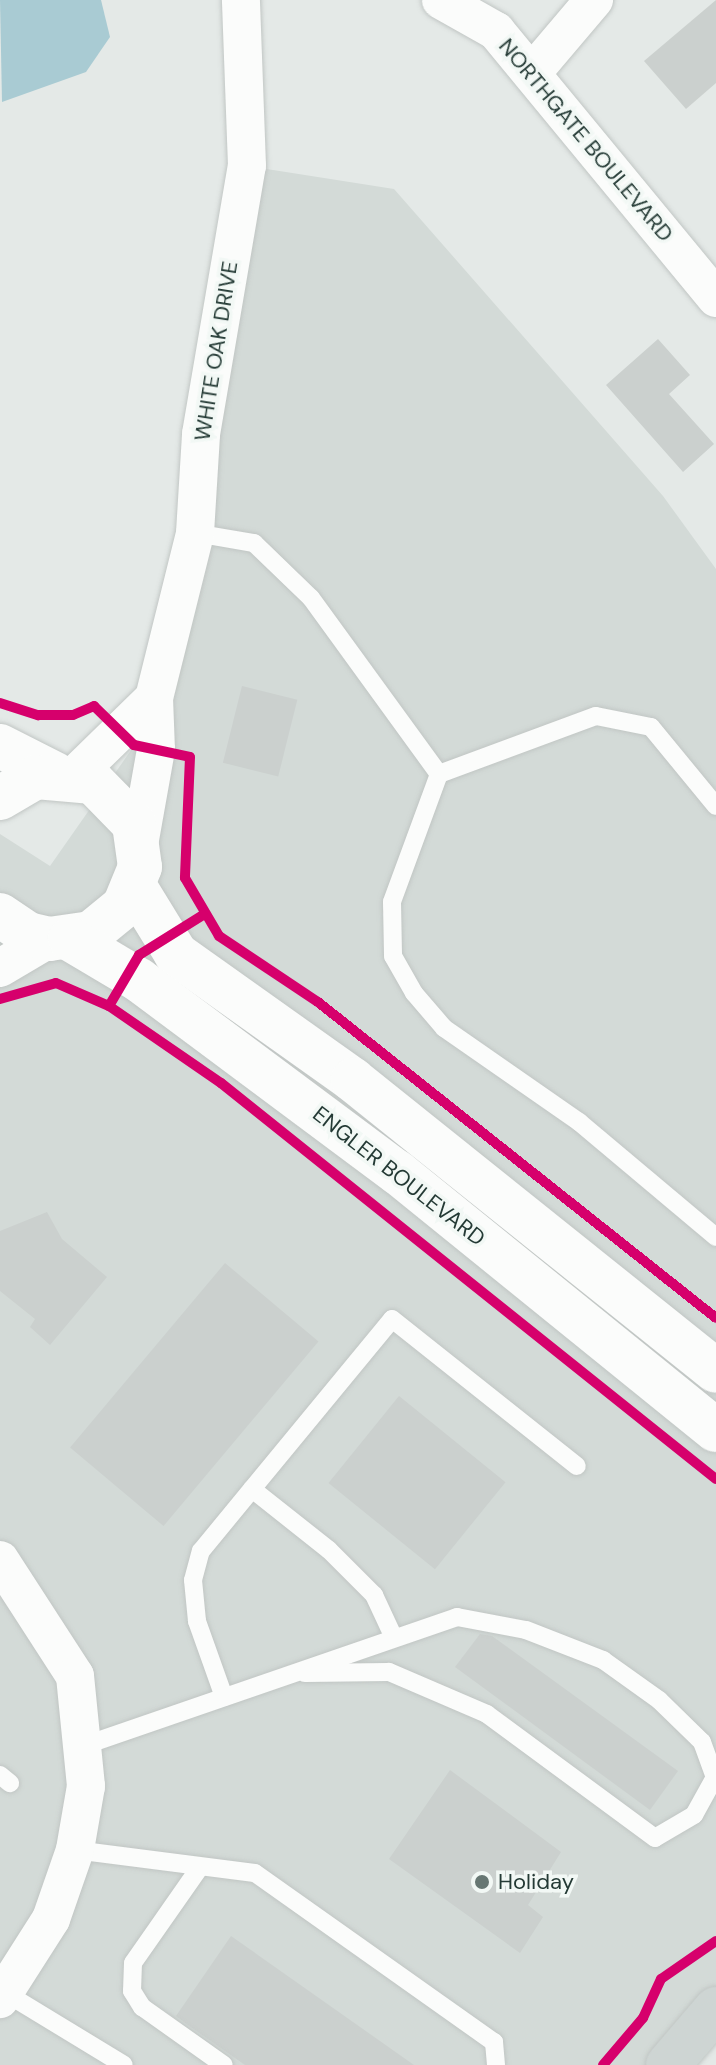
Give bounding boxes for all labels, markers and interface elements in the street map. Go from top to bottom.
street label: NORTHGATE BOULEVARD [493,33,679,247]
street label: WHITE OAK DRIVE [189,259,243,443]
street label: ENGLER BOULEVARD [308,1101,490,1251]
place label: Holiday [498,1869,574,1895]
marker: Holiday [473,1873,491,1891]

